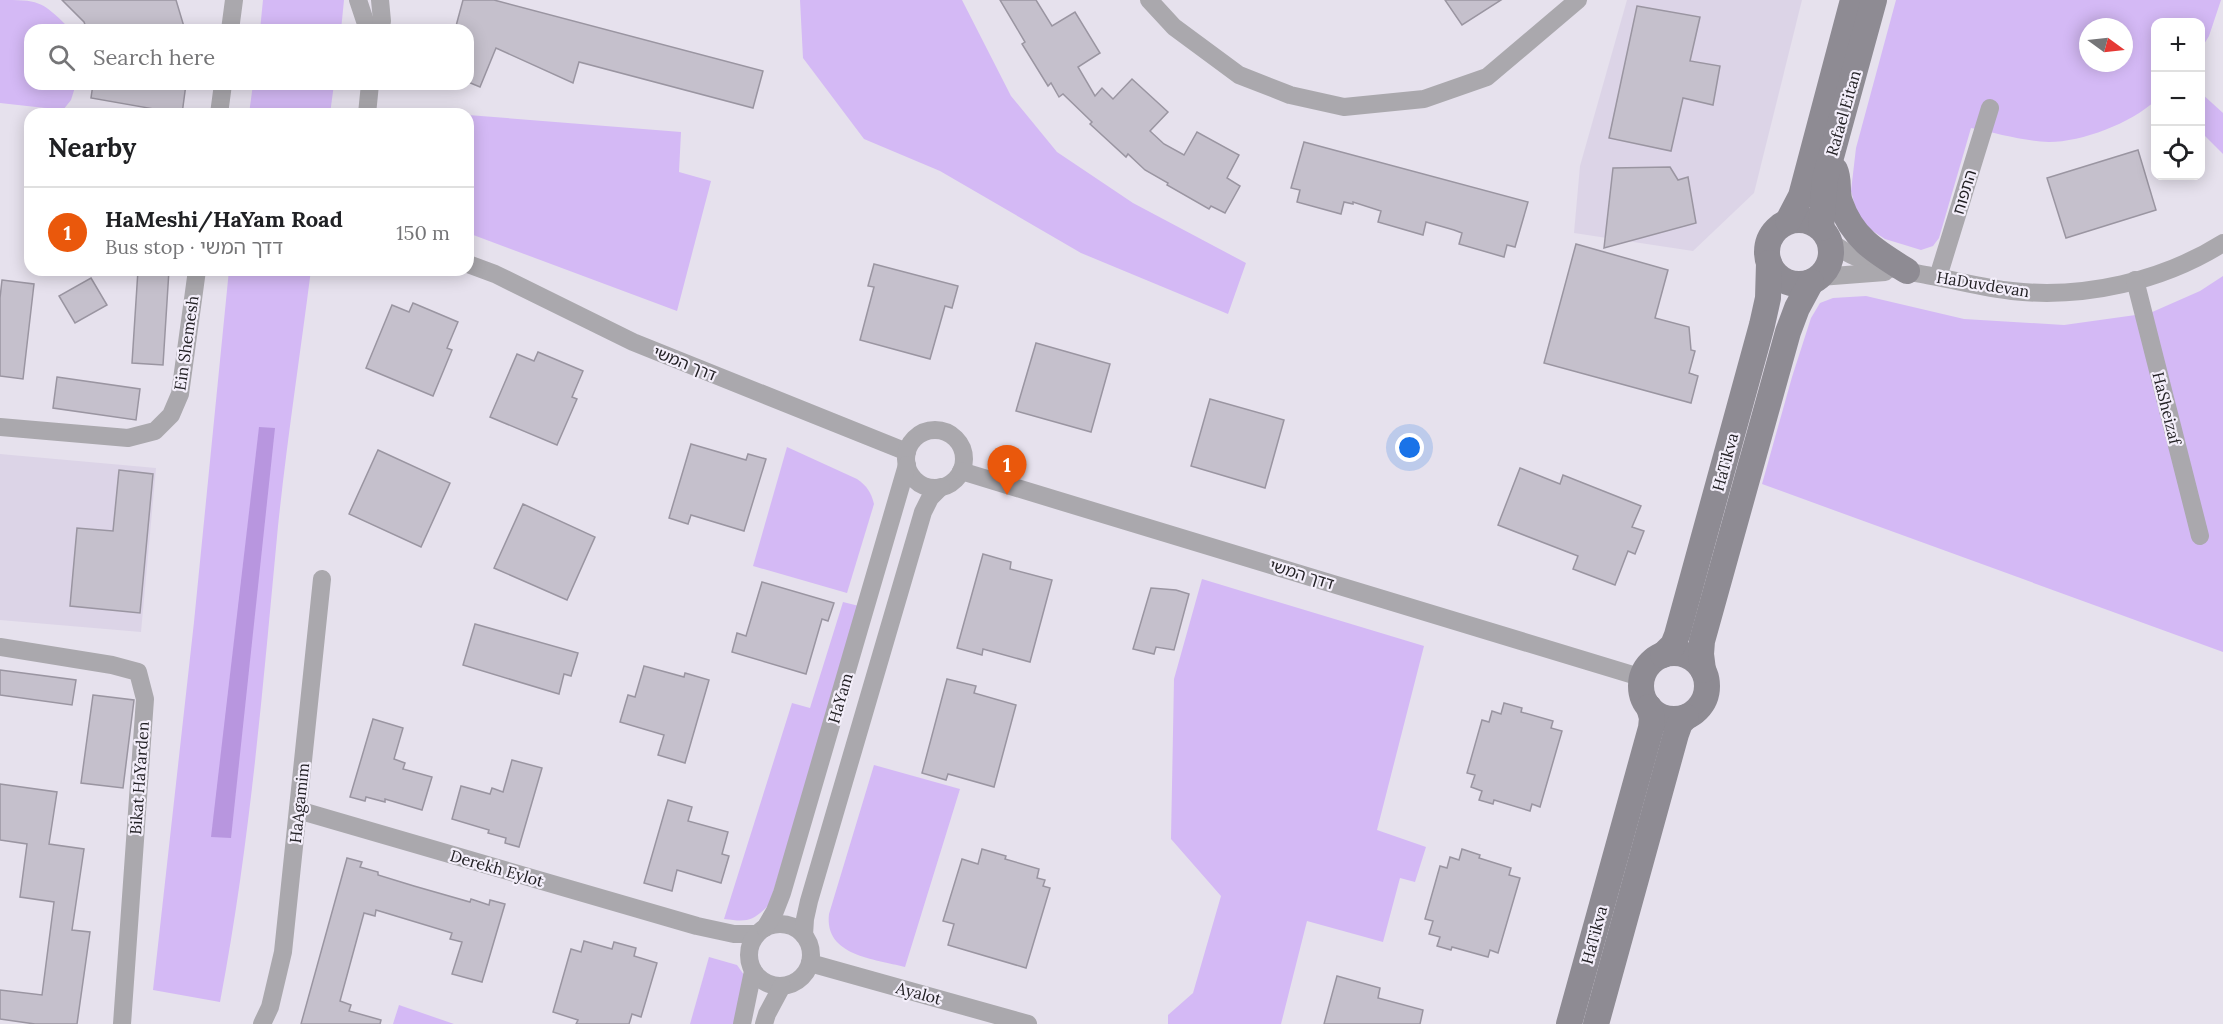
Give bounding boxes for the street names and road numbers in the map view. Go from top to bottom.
street label: Rafael Eitan [1821,68,1865,158]
street label: התפוח [1948,167,1980,217]
street label: HaDuvdevan [1935,267,2031,301]
street label: Ein Shemesh [169,294,203,392]
street label: דרך המשי [651,341,720,385]
street label: HaSheizaf [2148,370,2186,448]
street label: HaTikva [1708,431,1742,493]
street label: דדך המשי [1267,555,1337,593]
street label: HaYam [823,670,857,726]
street label: Bikat HaYarden [125,720,153,835]
street label: HaAgamim [285,762,313,844]
street label: Derekh Eylot [448,845,547,891]
street label: HaTikva [1577,904,1611,966]
street label: Ayalot [893,977,945,1009]

